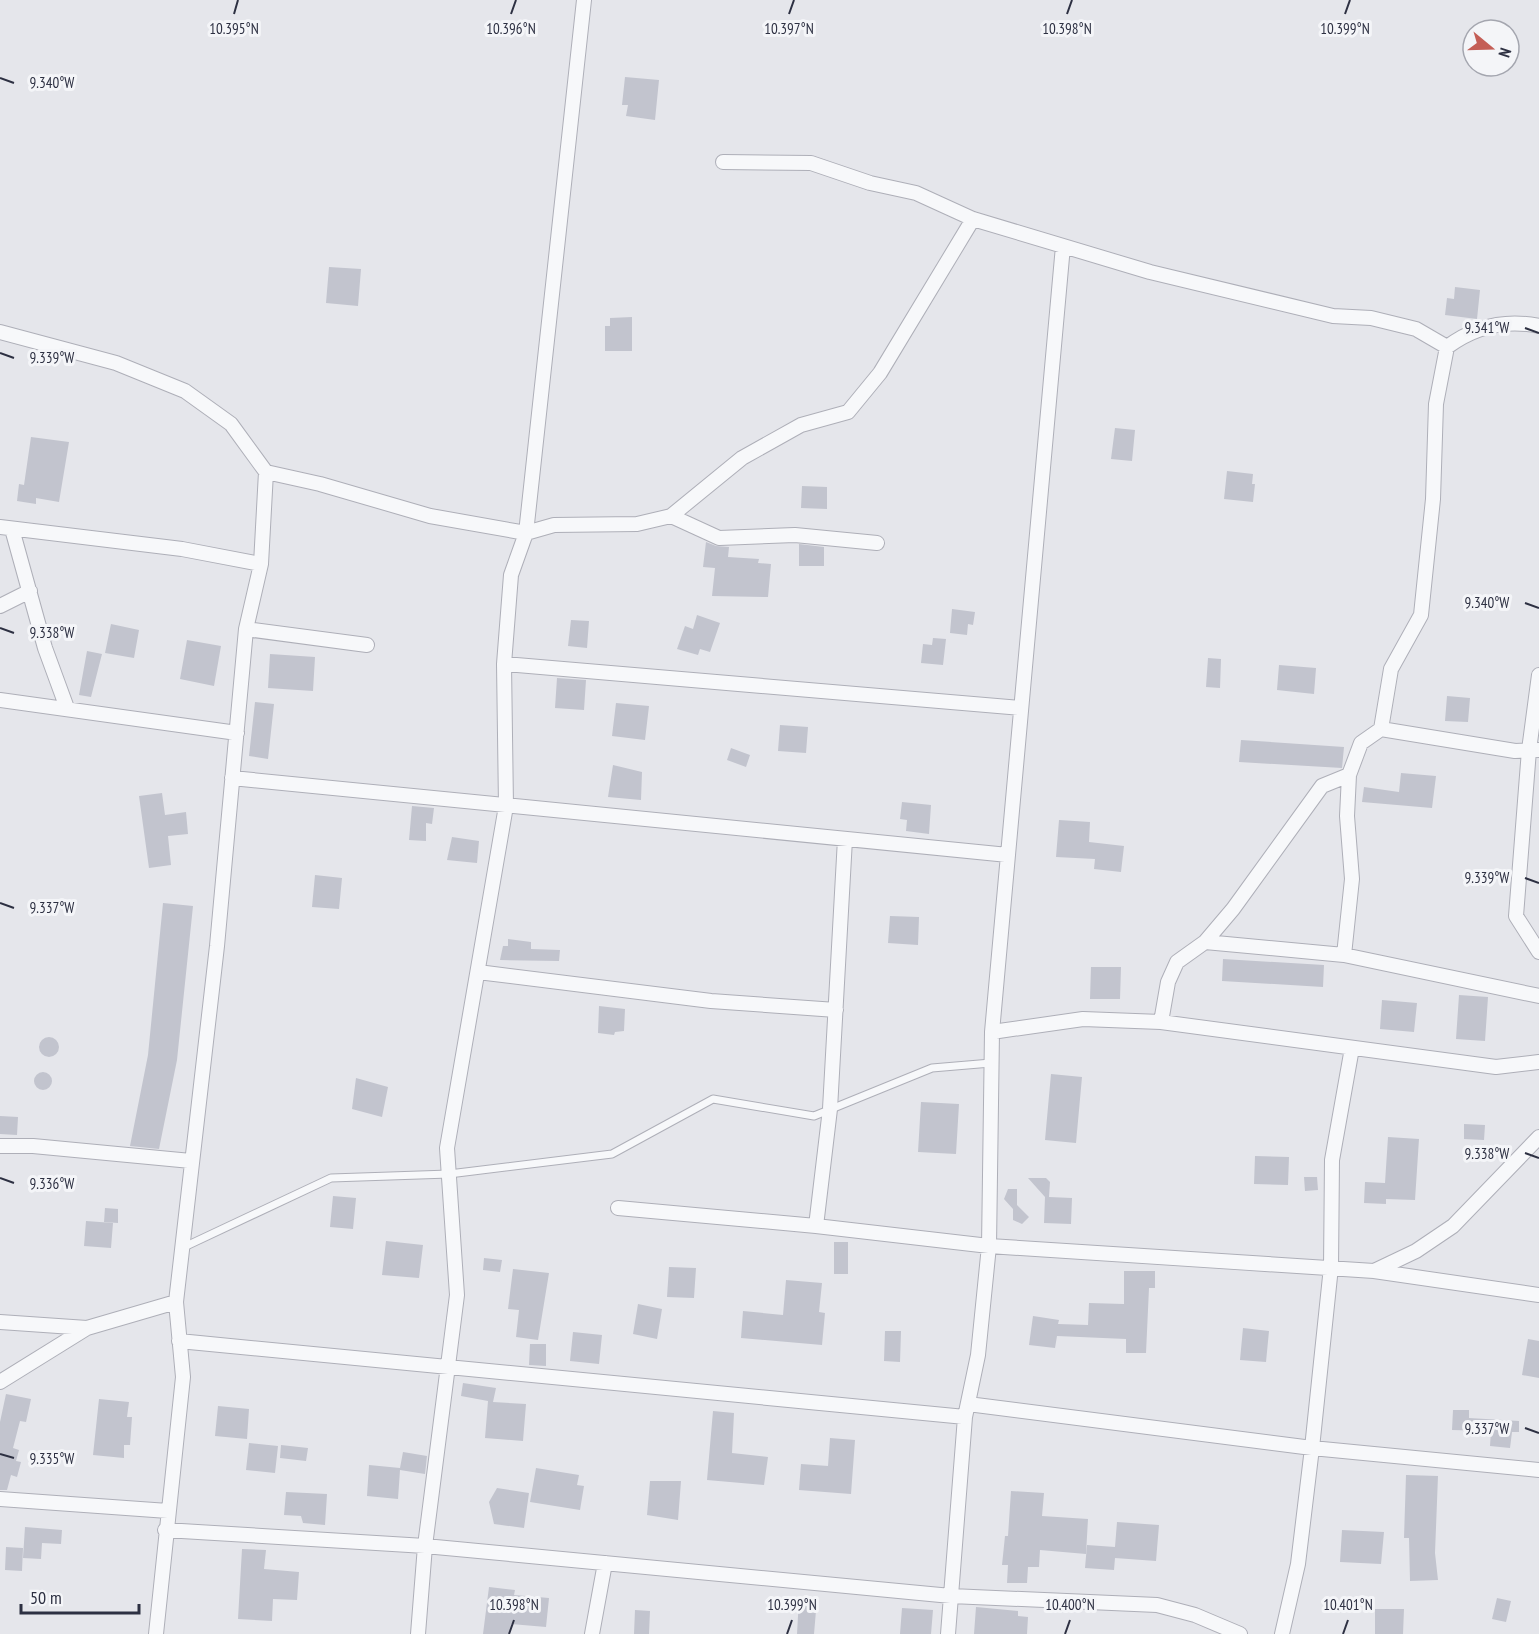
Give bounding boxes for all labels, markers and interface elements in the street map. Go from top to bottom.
north arrow [1461,18,1521,78]
text: 10.395°N [209,19,259,38]
text: 10.396°N [486,19,536,38]
text: 10.397°N [764,19,814,38]
text: 10.398°N [1042,19,1092,38]
text: 10.399°N [1320,19,1370,38]
text: N [1494,46,1516,60]
text: 9.340°W [30,73,74,92]
text: 9.341°W [1465,318,1509,337]
text: 9.339°W [30,348,74,367]
text: 9.340°W [1465,593,1509,612]
text: 9.338°W [30,623,74,642]
text: 9.339°W [1465,868,1509,887]
text: 9.337°W [30,898,74,917]
text: 9.338°W [1465,1144,1509,1163]
text: 9.336°W [30,1174,74,1193]
text: 9.337°W [1465,1419,1509,1438]
text: 9.335°W [30,1449,74,1468]
scale bar [21,1577,140,1615]
text: 50 m [30,1586,62,1609]
text: 10.398°N [489,1595,539,1614]
text: 10.399°N [767,1595,817,1614]
text: 10.400°N [1045,1595,1095,1614]
text: 10.401°N [1323,1595,1373,1614]

